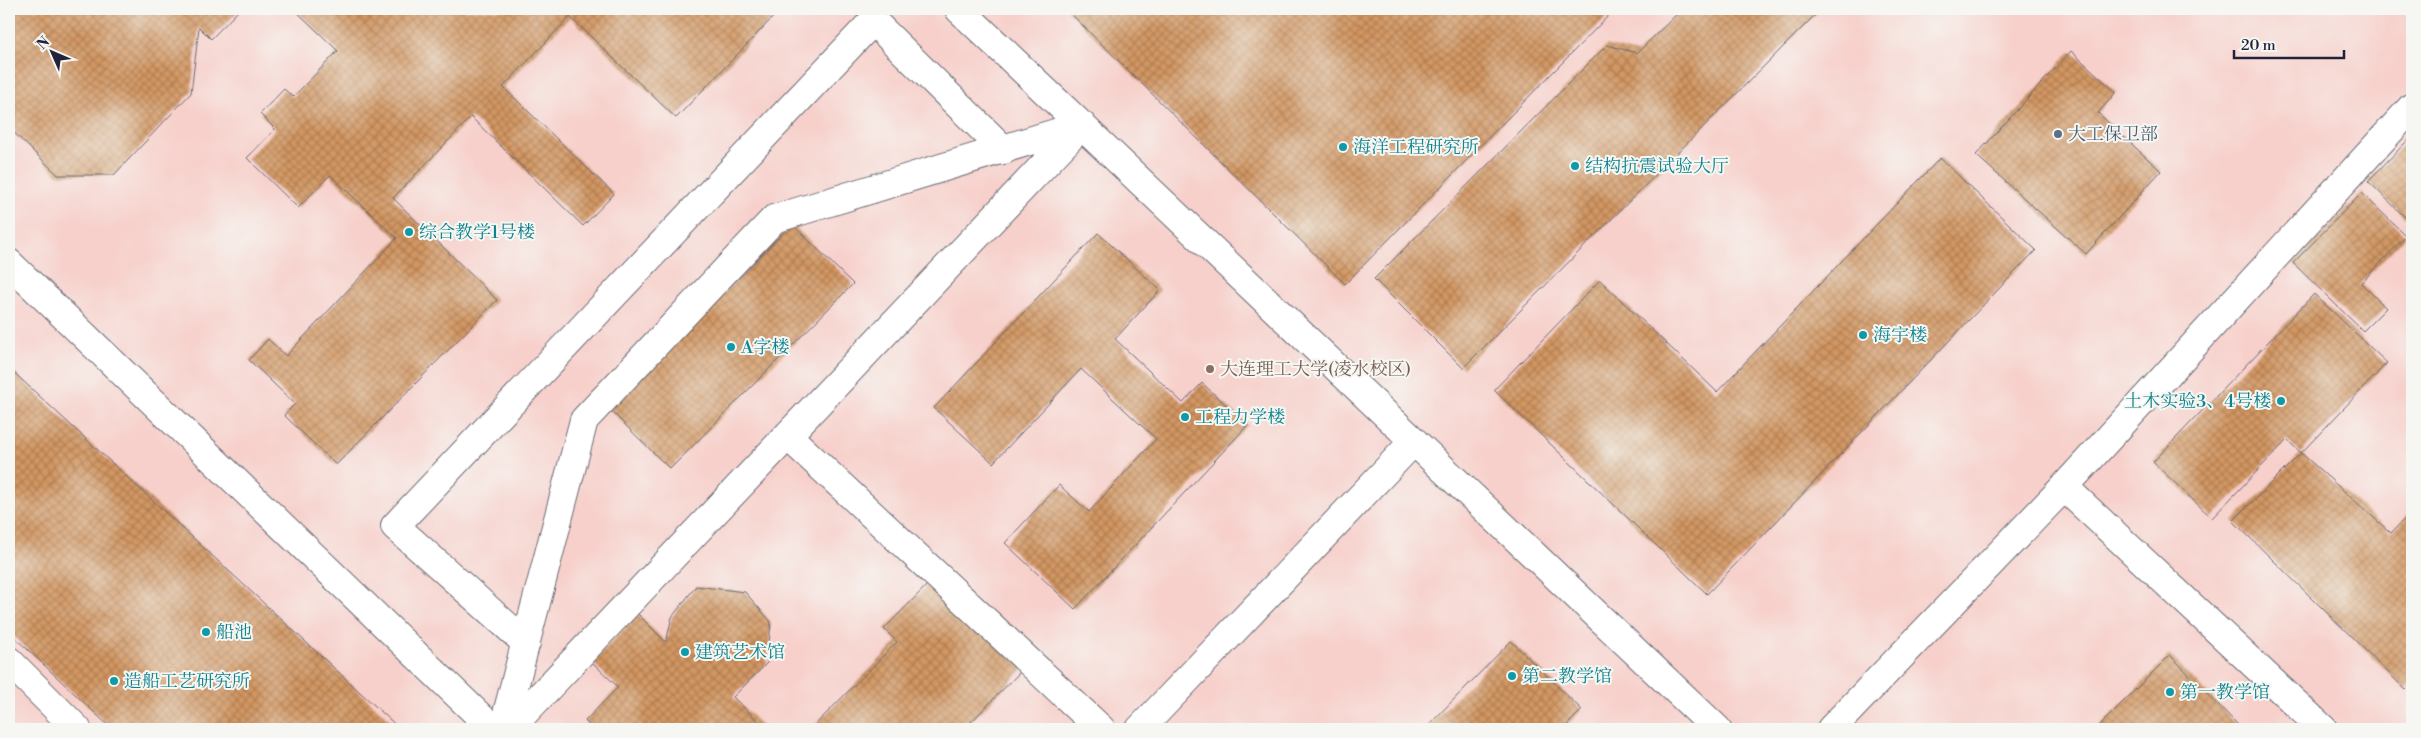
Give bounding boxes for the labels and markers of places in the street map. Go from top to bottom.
place label: 大工保卫部 [2068,123,2158,146]
marker: 大工保卫部 [2052,128,2064,140]
place label: 海洋工程研究所 [1353,136,1479,159]
marker: 海洋工程研究所 [1337,141,1349,153]
place label: 结构抗震试验大厅 [1585,155,1729,178]
marker: 结构抗震试验大厅 [1569,160,1581,172]
place label: 综合教学1号楼 [419,221,535,244]
marker: 综合教学1号楼 [403,226,415,238]
place label: 海宇楼 [1873,324,1927,347]
marker: 海宇楼 [1857,329,1869,341]
place label: A字楼 [740,336,789,359]
marker: A字楼 [725,341,737,353]
place label: 大连理工大学(凌水校区) [1220,358,1411,381]
marker: 大连理工大学(凌水校区) [1204,363,1216,375]
place label: 土木实验3、4号楼 [2124,390,2271,413]
marker: 土木实验3、4号楼 [2275,395,2287,407]
place label: 工程力学楼 [1195,406,1285,429]
marker: 工程力学楼 [1179,411,1191,423]
place label: 船池 [216,621,252,644]
marker: 船池 [200,626,212,638]
place label: 建筑艺术馆 [695,641,785,664]
marker: 建筑艺术馆 [679,646,691,658]
place label: 第二教学馆 [1522,665,1612,688]
place label: 造船工艺研究所 [124,670,250,693]
marker: 第二教学馆 [1506,670,1518,682]
marker: 造船工艺研究所 [108,675,120,687]
place label: 第一教学馆 [2180,681,2270,704]
marker: 第一教学馆 [2164,686,2176,698]

